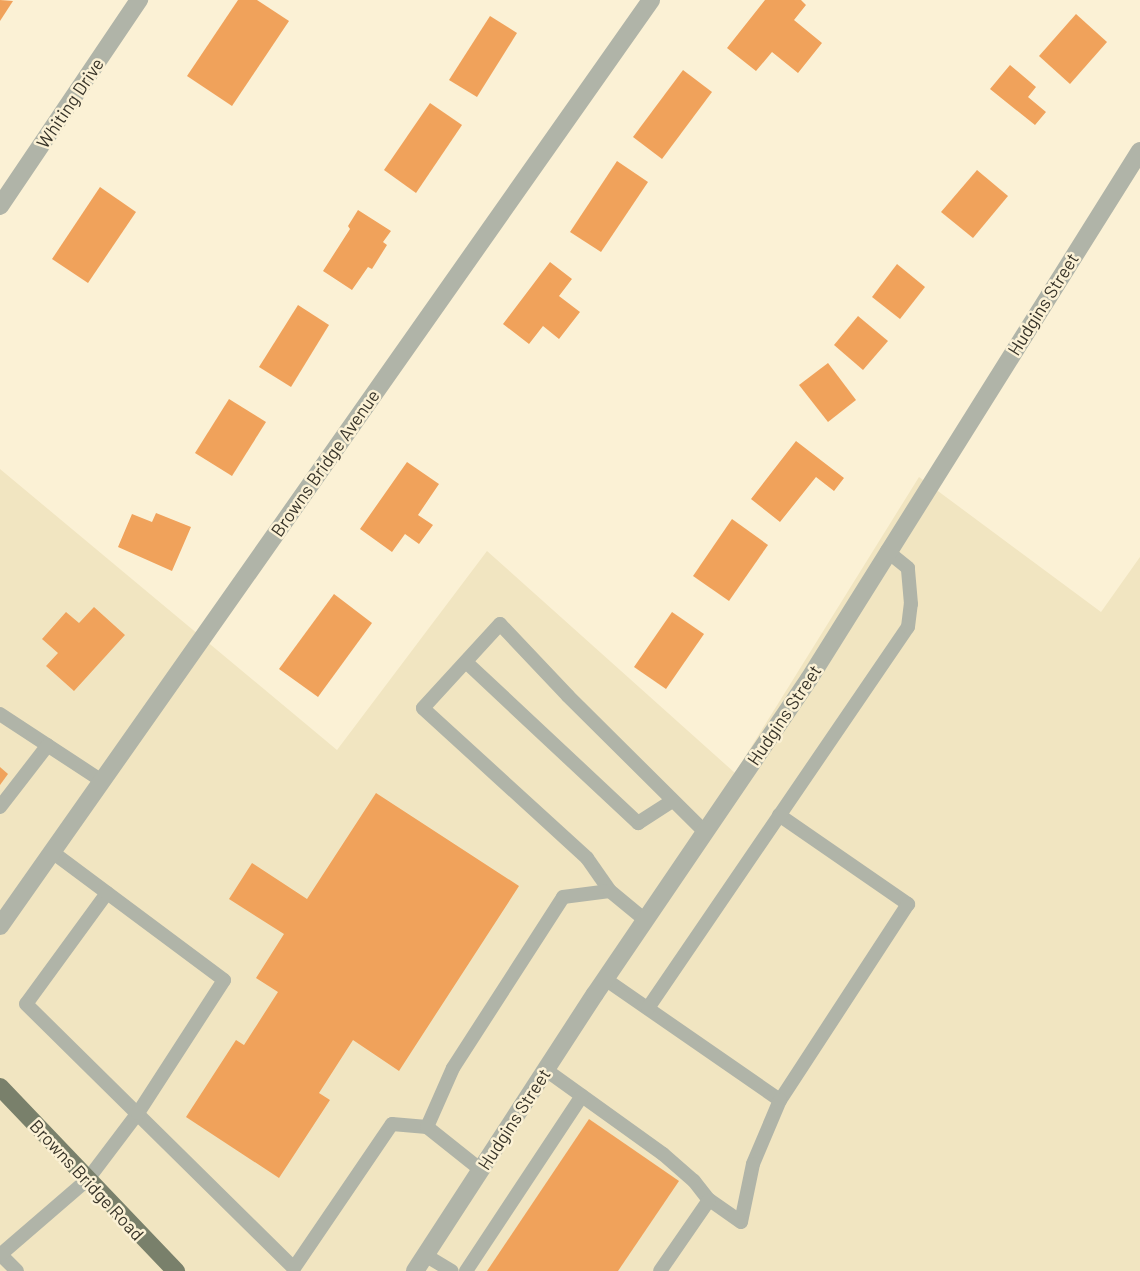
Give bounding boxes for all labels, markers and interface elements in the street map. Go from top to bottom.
street label: Whiting Drive [32,54,108,152]
street label: Hudgins Street [1003,249,1083,359]
street label: Browns Bridge Avenue [266,385,384,541]
street label: Hudgins Street [742,661,826,769]
street label: Hudgins Street [473,1064,555,1174]
street label: Browns Bridge Road [26,1115,148,1245]

